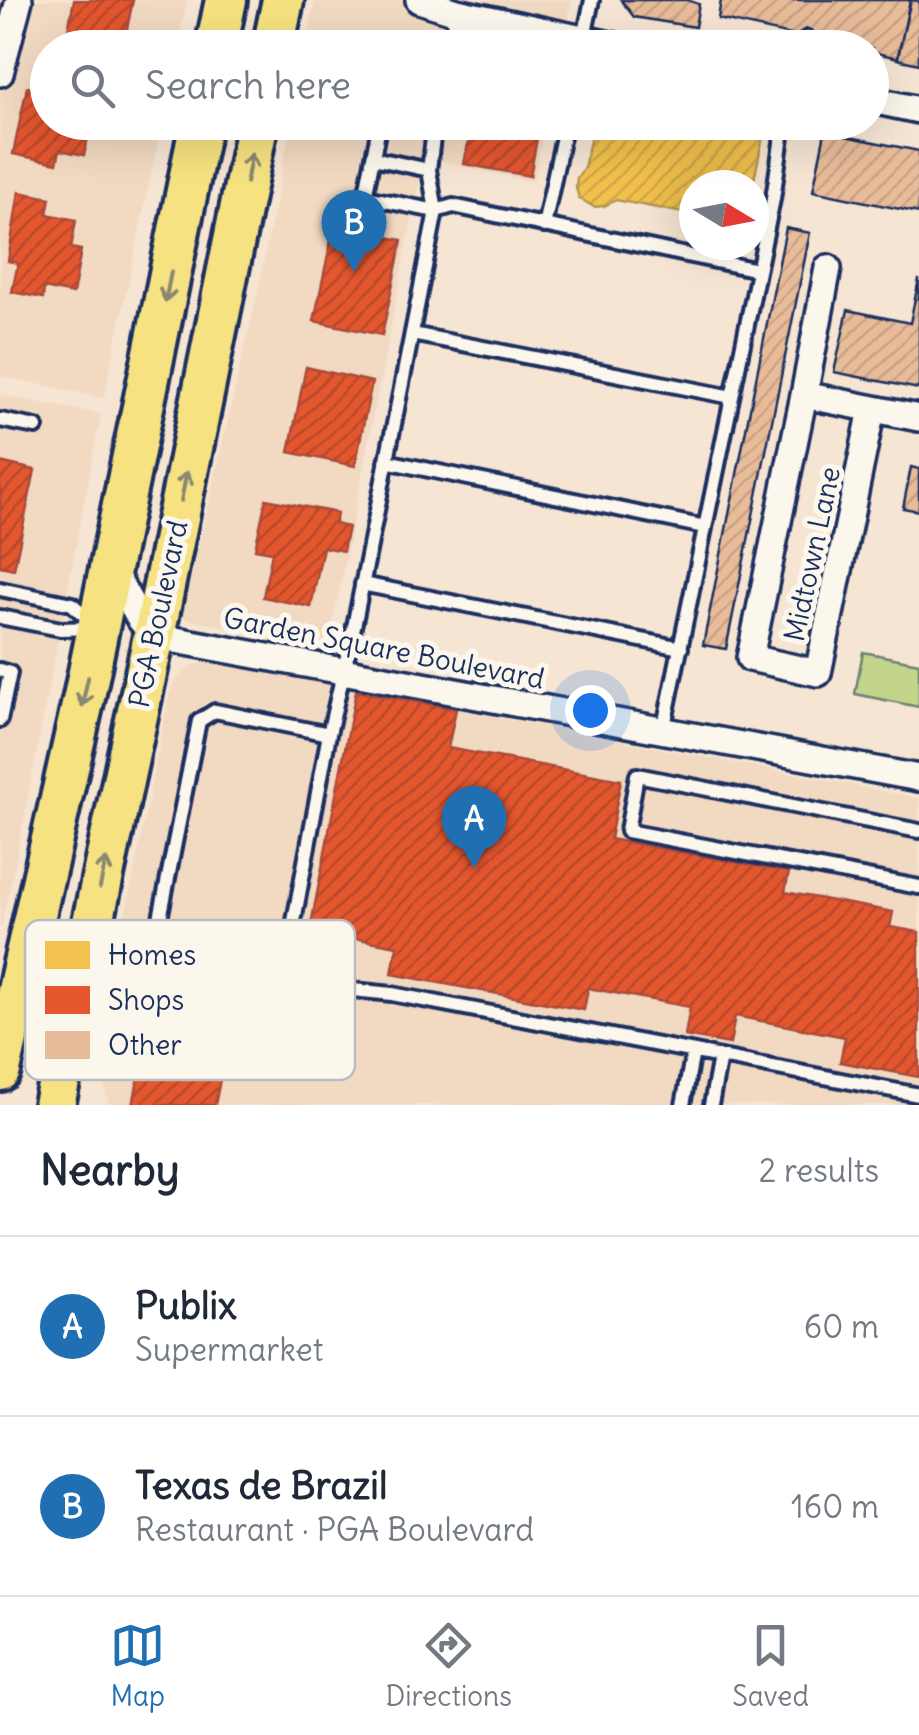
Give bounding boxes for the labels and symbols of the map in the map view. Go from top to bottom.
one-way arrow [240,152,259,184]
north arrow [679,170,769,260]
pin: B [322,190,386,272]
one-way arrow [157,270,176,302]
street label: Midtown Lane [776,463,848,645]
one-way arrow [176,471,195,503]
street label: PGA Boulevard [121,517,195,711]
street label: Garden Square Boulevard [221,599,547,697]
one-way arrow [75,675,94,707]
your location [565,685,616,736]
pin: A [442,786,506,868]
one-way arrow [95,858,114,890]
legend [25,920,355,1080]
text: Homes [108,937,196,973]
text: Shops [108,982,184,1018]
text: Other [108,1027,182,1063]

